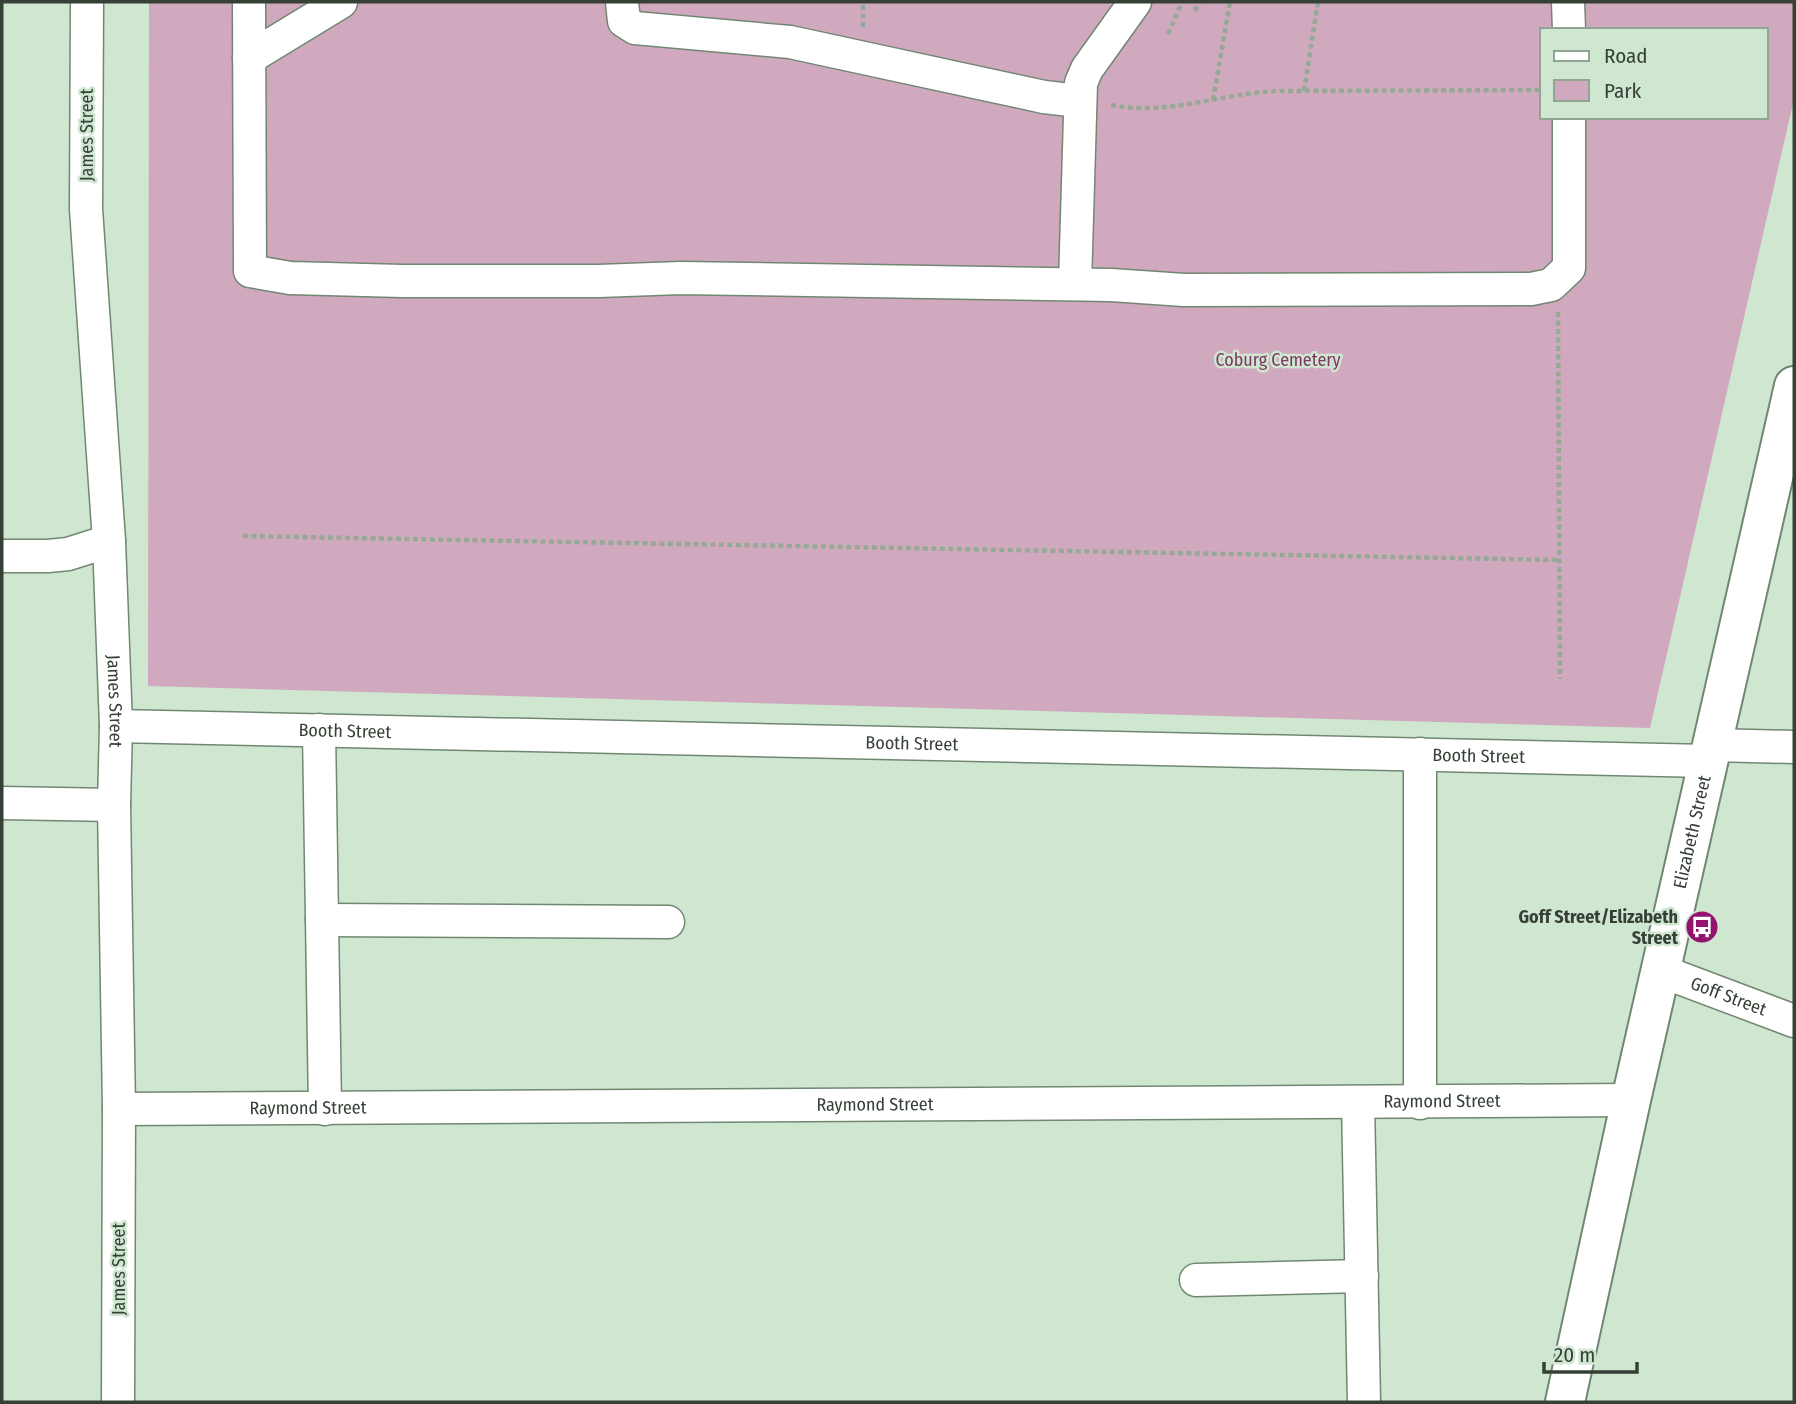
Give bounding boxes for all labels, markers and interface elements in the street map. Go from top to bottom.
legend [1540,28,1768,119]
text: Road [1604,43,1648,69]
text: Park [1604,78,1642,104]
street label: James Street [76,89,98,181]
park label: Coburg Cemetery [1215,349,1341,371]
street label: James Street [102,654,127,748]
street label: Booth Street [298,719,392,743]
street label: Booth Street [865,731,959,756]
street label: Booth Street [1432,744,1525,768]
street label: Elizabeth Street [1669,773,1716,891]
place label: Goff Street/Elizabeth Street [1519,906,1679,949]
bus stop icon: Goff Street/Elizabeth Street [1683,908,1721,946]
street label: Goff Street [1687,972,1770,1021]
street label: Raymond Street [1383,1090,1501,1112]
street label: Raymond Street [816,1093,934,1116]
street label: Raymond Street [249,1097,367,1119]
street label: James Street [108,1223,130,1315]
scale bar [1544,1330,1637,1374]
text: 20 m [1554,1342,1595,1368]

